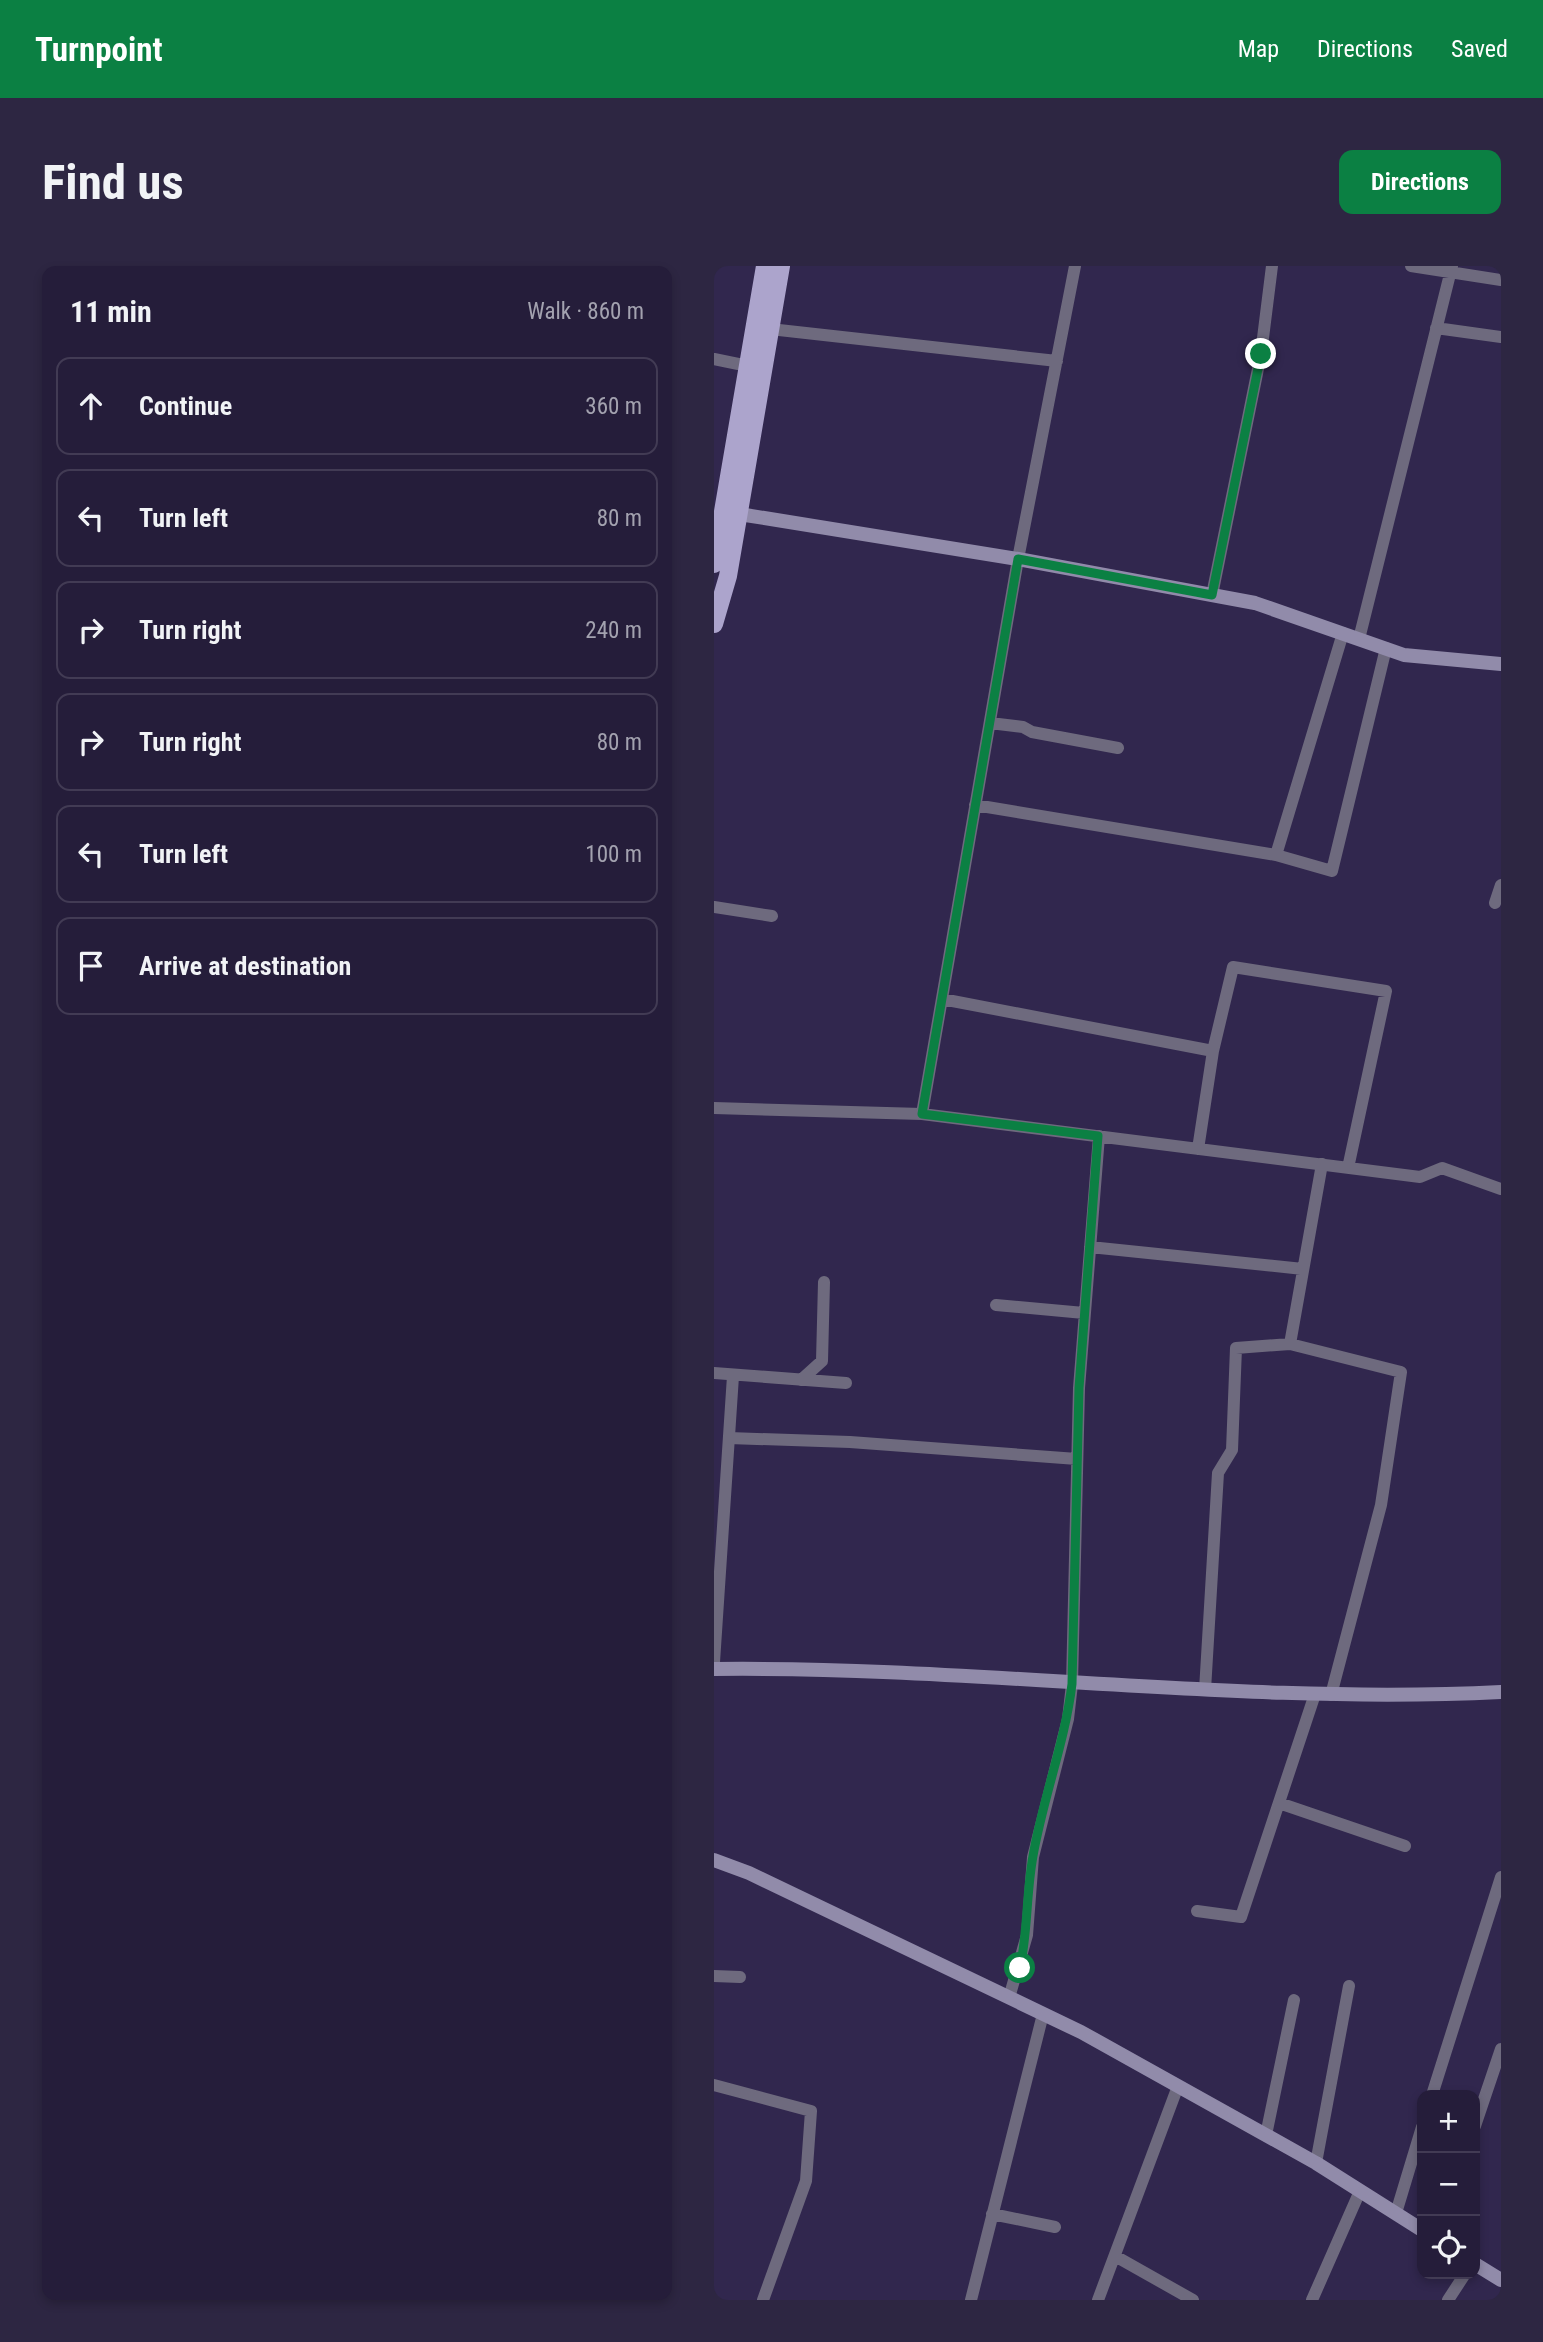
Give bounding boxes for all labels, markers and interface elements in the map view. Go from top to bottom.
text: Turnpoint [35,30,163,69]
text: Map [1238,35,1279,63]
text: Directions [1317,35,1413,63]
text: Saved [1451,35,1508,63]
button: Directions [1339,150,1501,214]
text: Find us [42,154,184,211]
text: 11 min [70,294,152,329]
text: Walk · 860 m [527,298,644,325]
route end [1245,338,1276,369]
icon: ahead [72,387,110,425]
text: Continue [139,391,232,421]
text: 360 m [585,393,642,420]
icon: left [72,499,110,537]
text: Turn left [139,503,228,533]
text: 80 m [597,505,642,532]
icon: right [72,611,110,649]
text: Turn right [139,615,241,645]
text: 240 m [585,617,642,644]
icon: right [72,723,110,761]
text: Turn right [139,727,241,757]
text: 80 m [597,729,642,756]
icon: left [72,835,110,873]
text: Turn left [139,839,228,869]
text: 100 m [585,841,642,868]
icon: arrive [72,947,110,985]
text: Arrive at destination [139,951,351,981]
route start [1004,1952,1035,1983]
map controls [1417,2090,1480,2279]
button: + [1417,2090,1480,2153]
button: − [1417,2153,1480,2216]
button: locate [1417,2216,1480,2279]

